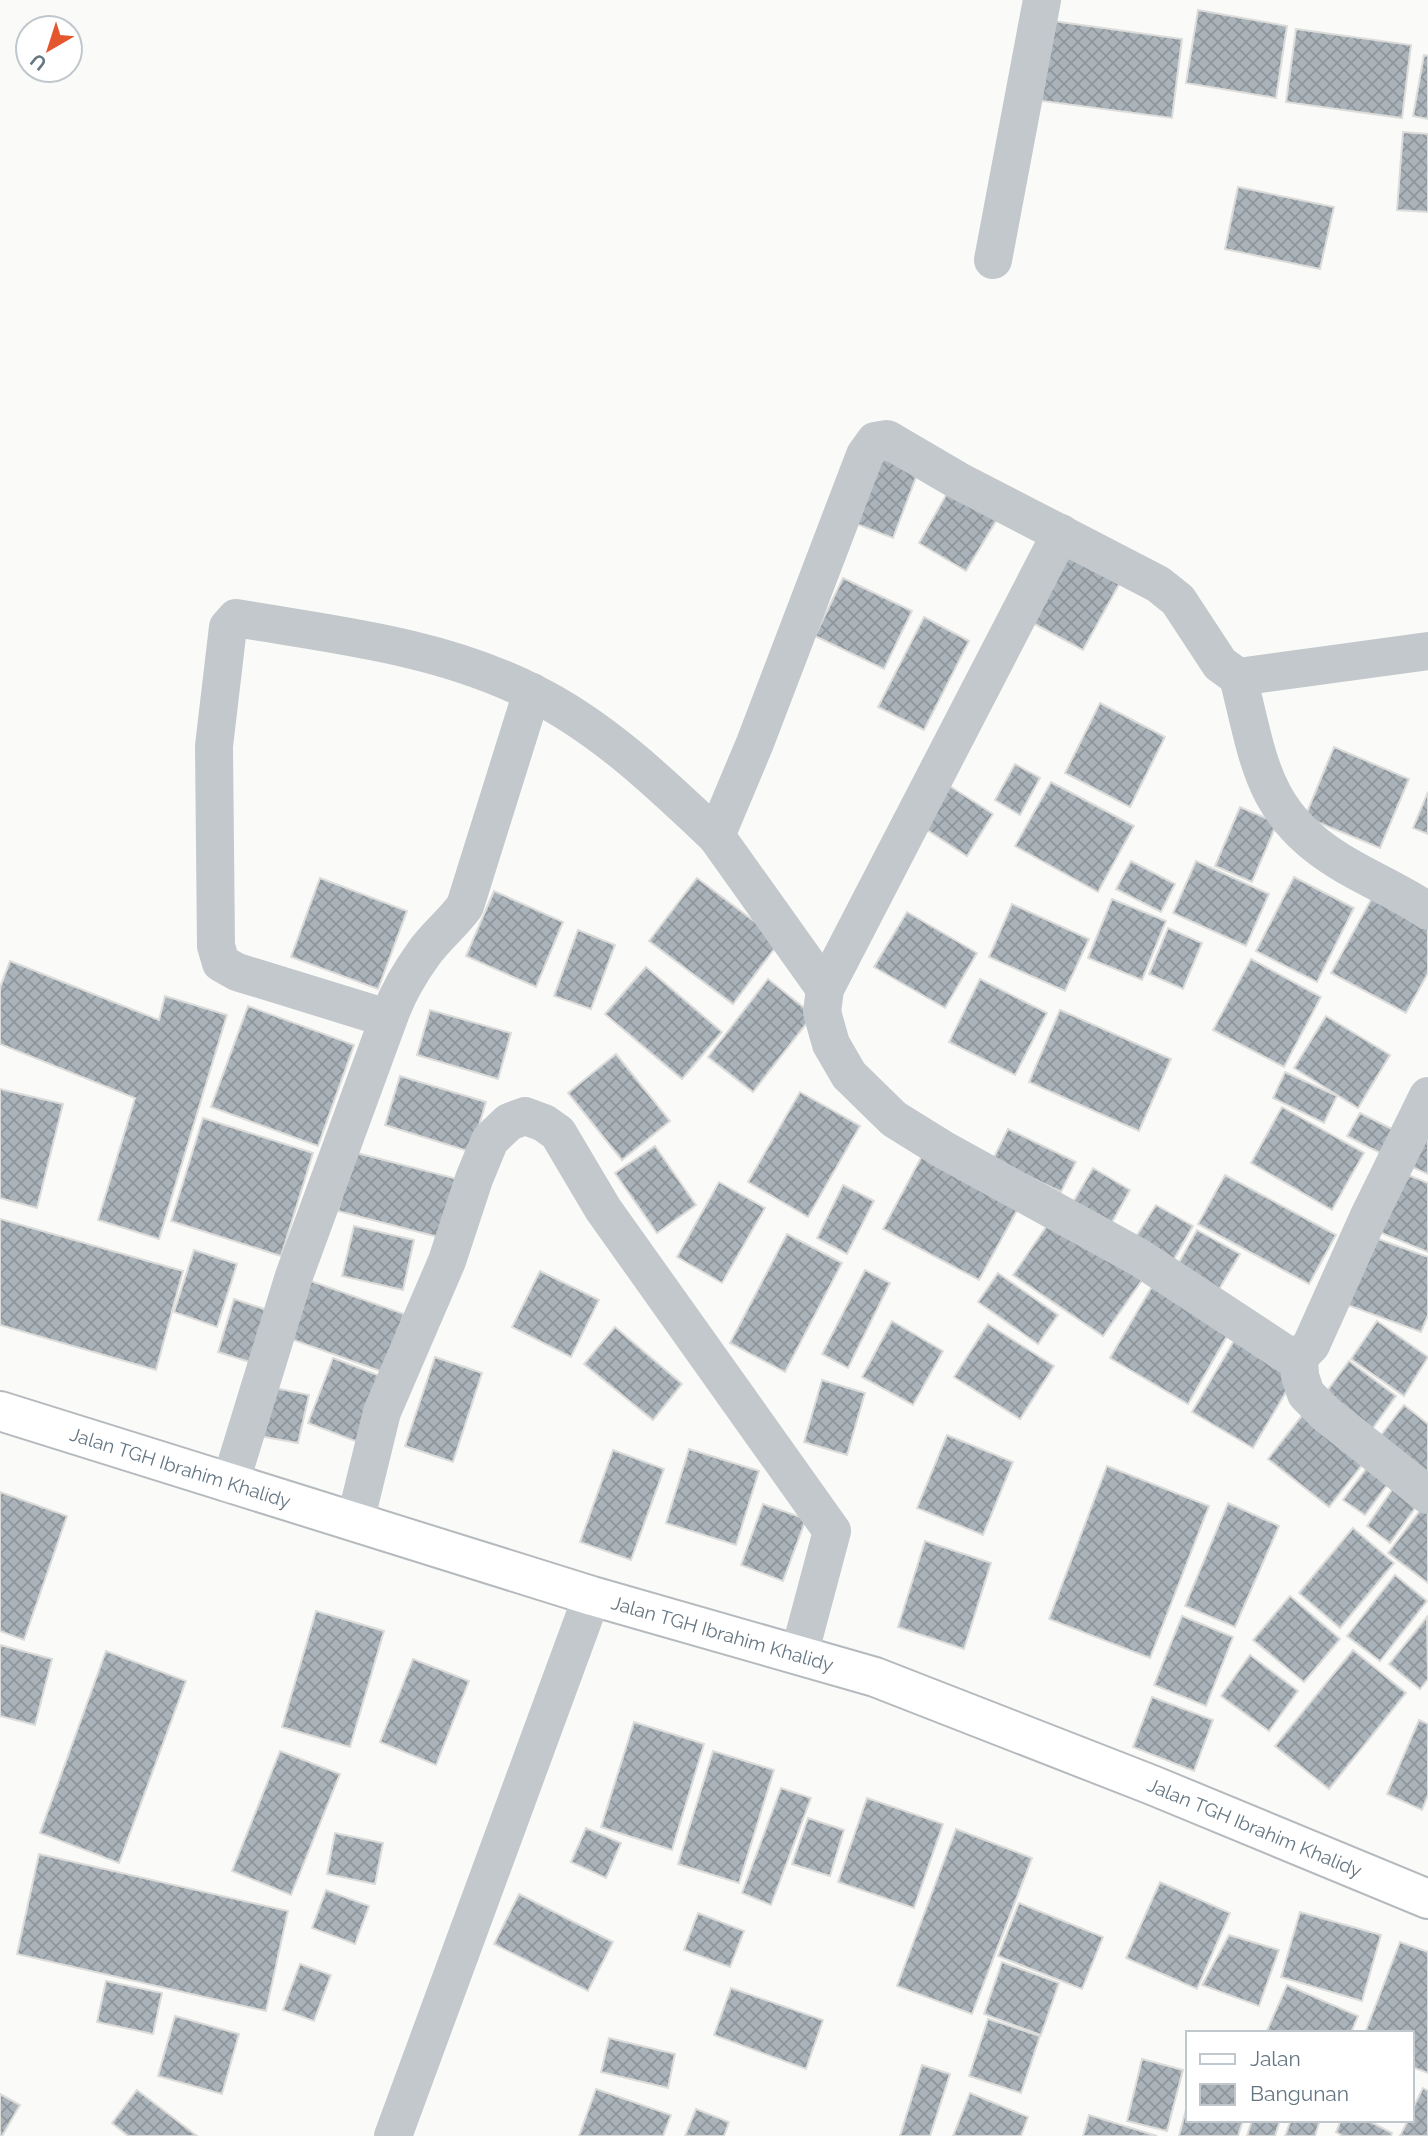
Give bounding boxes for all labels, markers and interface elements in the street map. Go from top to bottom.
north arrow [14,14,84,84]
text: U [26,49,51,75]
street label: Jalan TGH Ibrahim Khalidy [67,1423,293,1512]
street label: Jalan TGH Ibrahim Khalidy [609,1591,836,1676]
street label: Jalan TGH Ibrahim Khalidy [1144,1773,1365,1881]
legend [1186,2031,1414,2122]
text: Jalan [1250,2046,1301,2071]
text: Bangunan [1250,2081,1349,2106]

